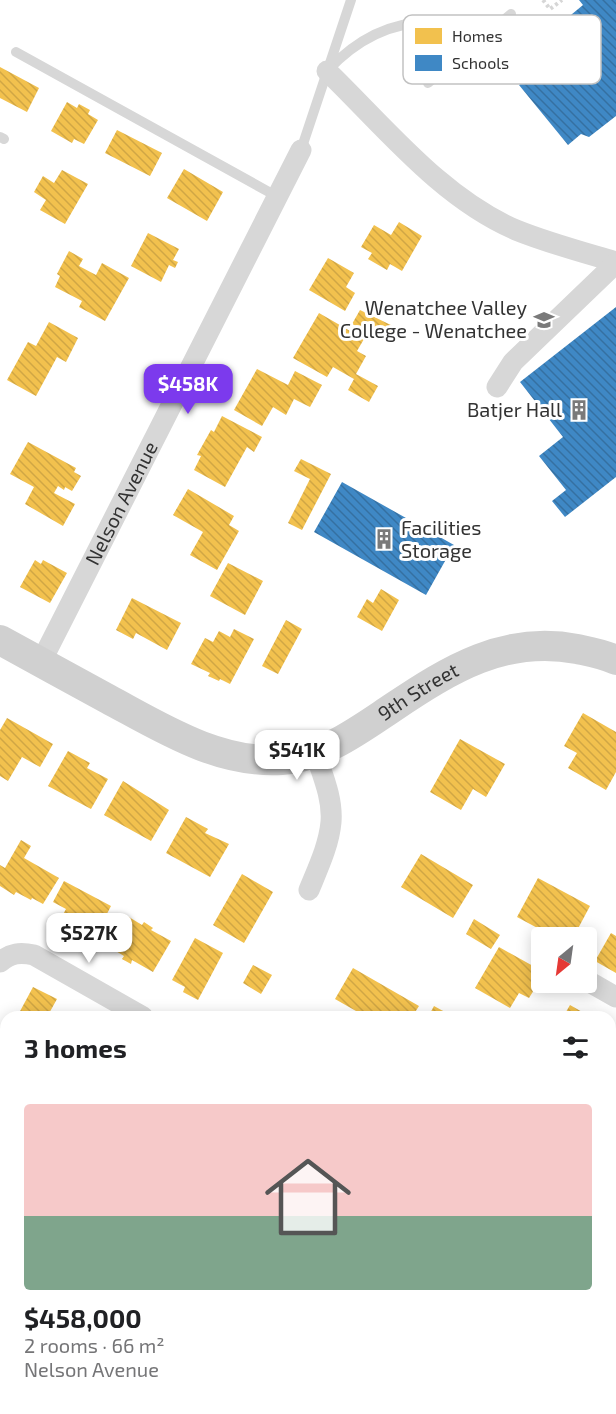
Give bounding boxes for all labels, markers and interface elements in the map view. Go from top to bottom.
legend [403,15,601,84]
text: Homes [452,26,503,45]
text: Schools [452,53,509,72]
place label: Wenatchee Valley College - Wenatchee [340,295,527,342]
school or university icon: Wenatchee Valley College - Wenatchee [532,308,556,332]
pin: $458K [146,364,230,415]
text: $458K [158,371,218,395]
place label: Batjer Hall [467,397,562,421]
building icon: Batjer Hall [567,398,591,422]
street label: Nelson Avenue [79,437,162,568]
place label: Facilities Storage [401,515,481,562]
building icon: Facilities Storage [372,527,396,551]
street label: 9th Street [373,657,462,725]
pin: $541K [255,730,339,781]
text: $541K [269,737,325,761]
pin: $527K [47,913,131,964]
text: $527K [60,920,118,944]
north arrow [531,927,597,993]
map controls [531,927,597,993]
icon: filters [559,1031,592,1064]
text: 3 homes [24,1032,127,1063]
icon: home [254,1143,362,1251]
text: $458,000 [24,1302,142,1333]
text: 2 rooms · 66 m² [24,1333,165,1357]
text: Nelson Avenue [24,1357,159,1381]

